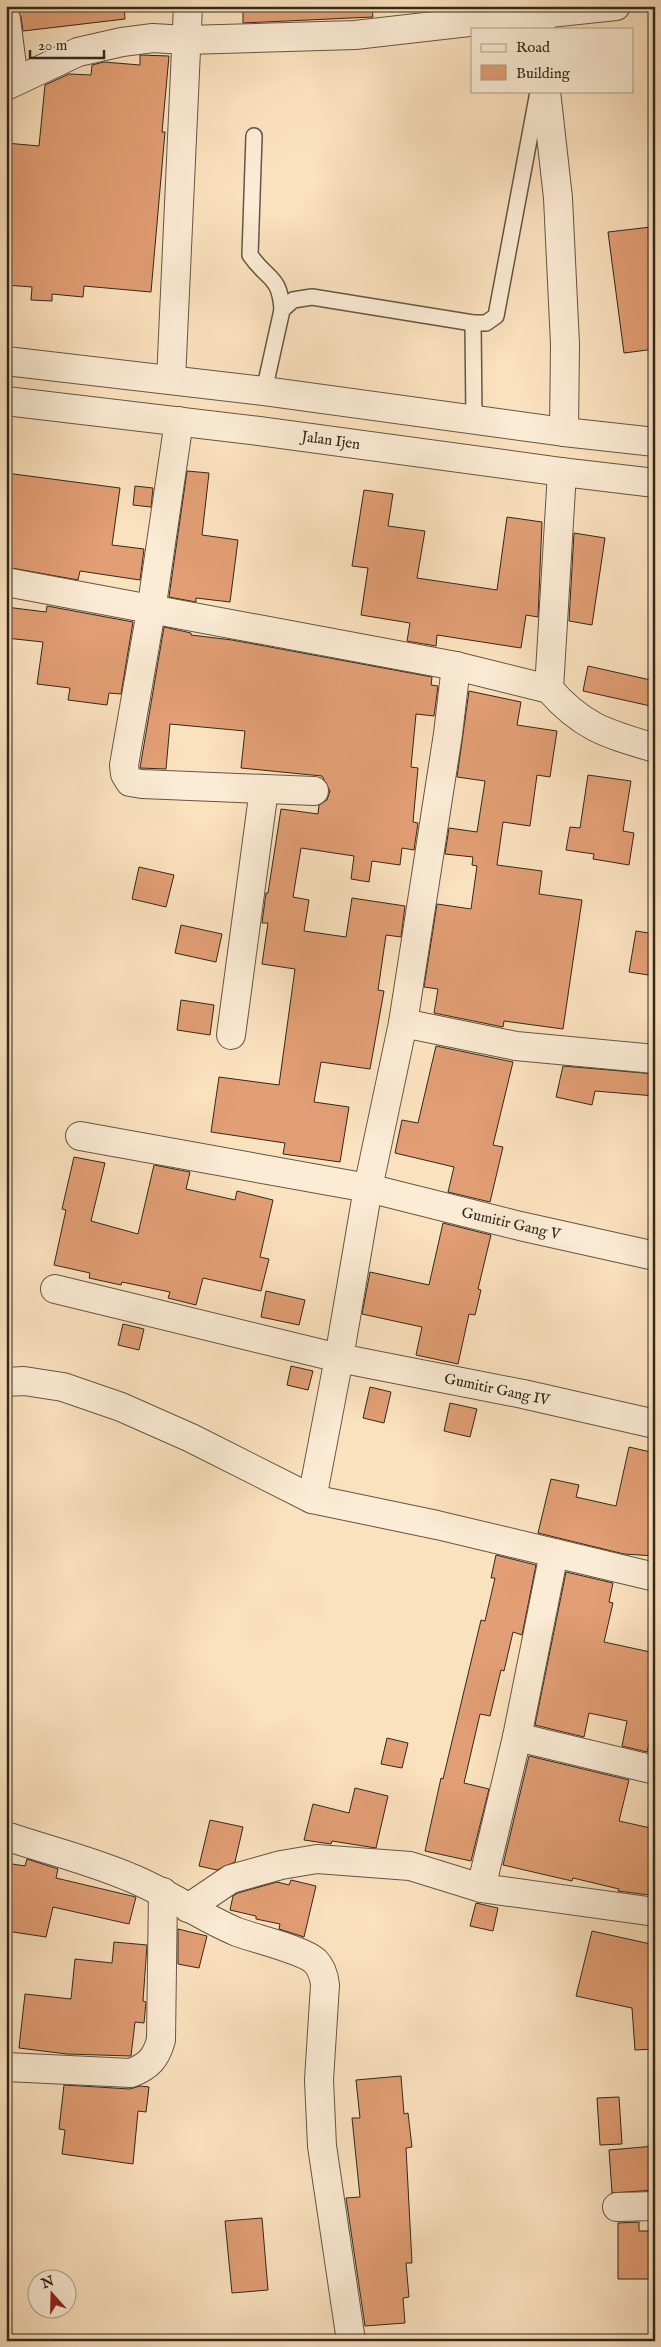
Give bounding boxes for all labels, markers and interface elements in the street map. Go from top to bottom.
scale bar [30,28,104,60]
legend [471,28,634,92]
text: 20 m [38,36,68,55]
text: Road [516,38,551,57]
text: Building [516,64,571,83]
street label: Jalan Ijen [298,427,361,454]
street label: Gumitir Gang V [460,1203,563,1244]
street label: Gumitir Gang IV [442,1369,552,1410]
north arrow [28,2270,78,2320]
text: N [38,2272,57,2294]

